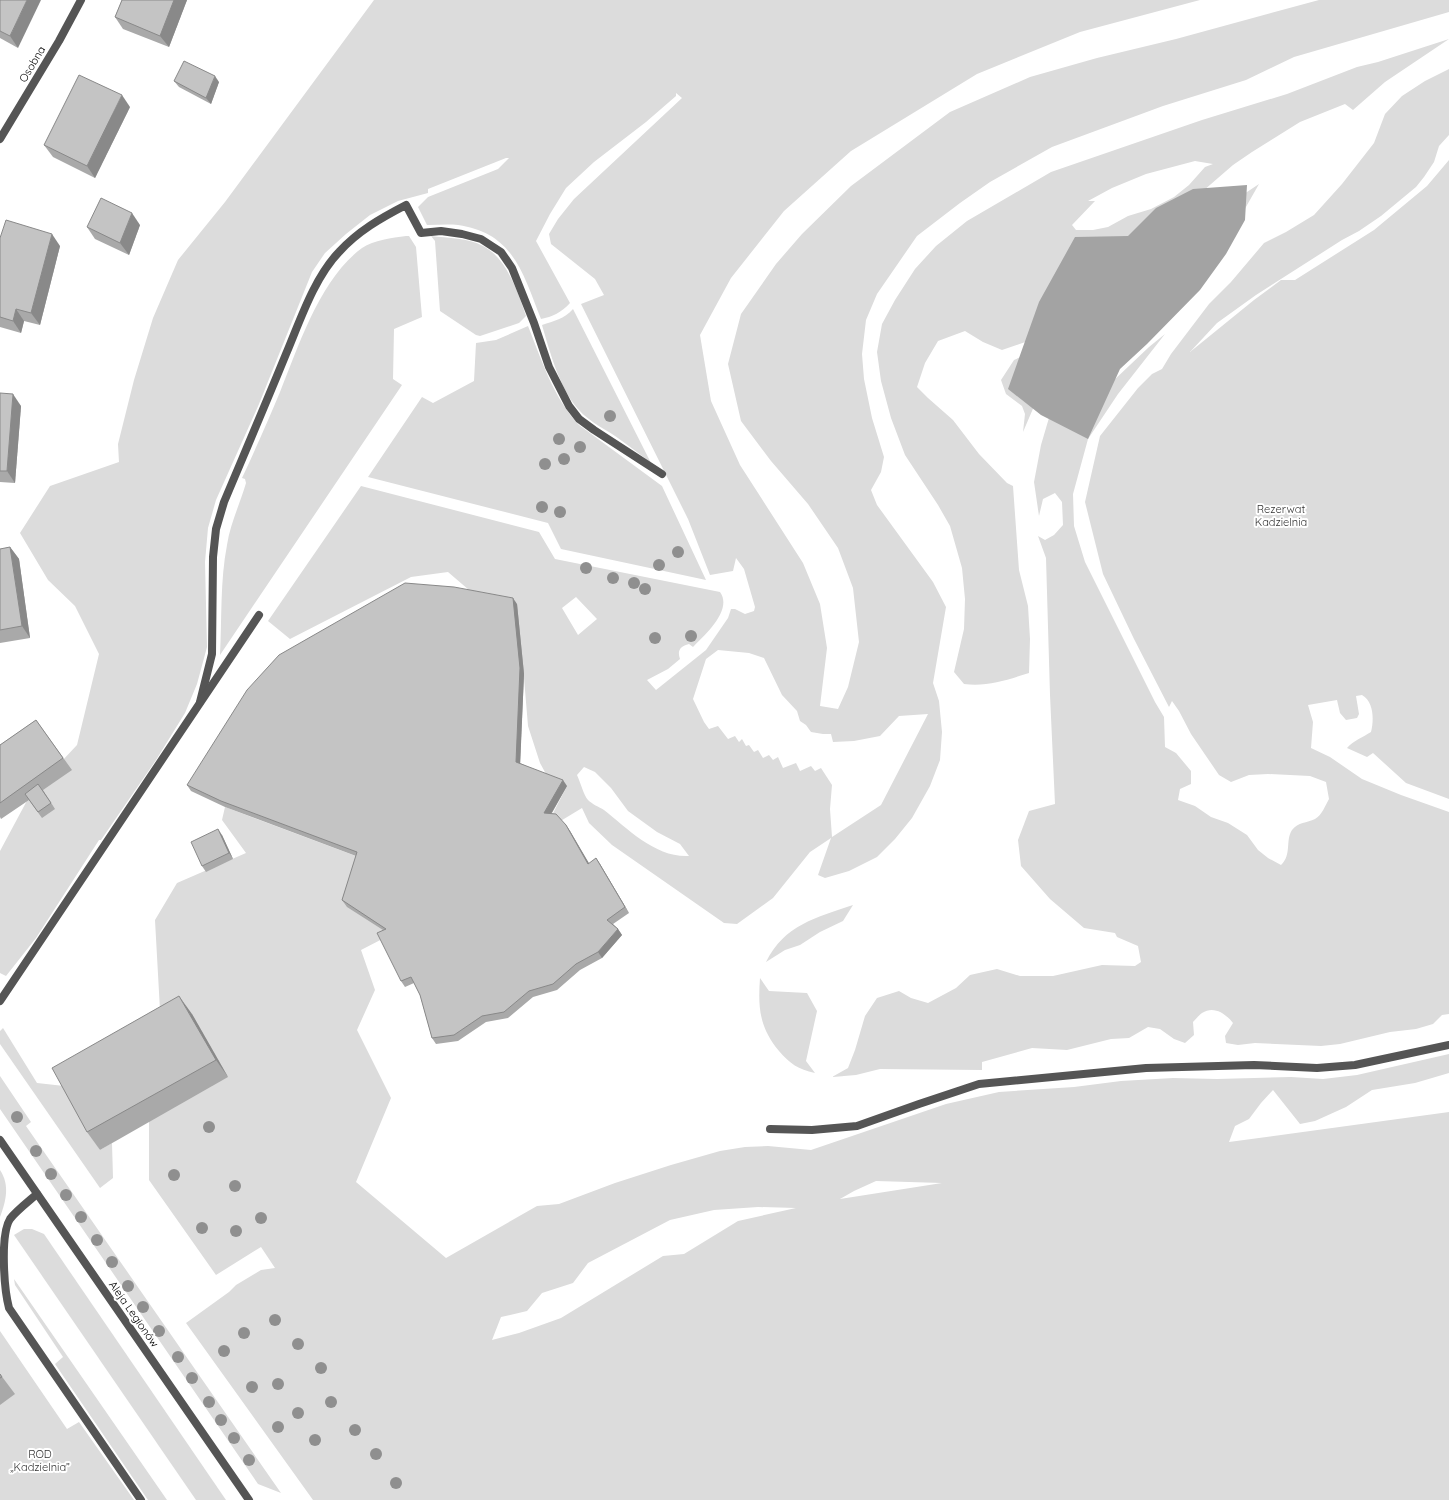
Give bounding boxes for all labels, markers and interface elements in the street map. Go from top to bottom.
street label: Osobna [16,43,48,85]
park label: Rezerwat Kadzielnia [1255,502,1307,529]
street label: Aleja Legionów [106,1278,162,1350]
park label: ROD „Kadzielnia” [10,1447,70,1474]

